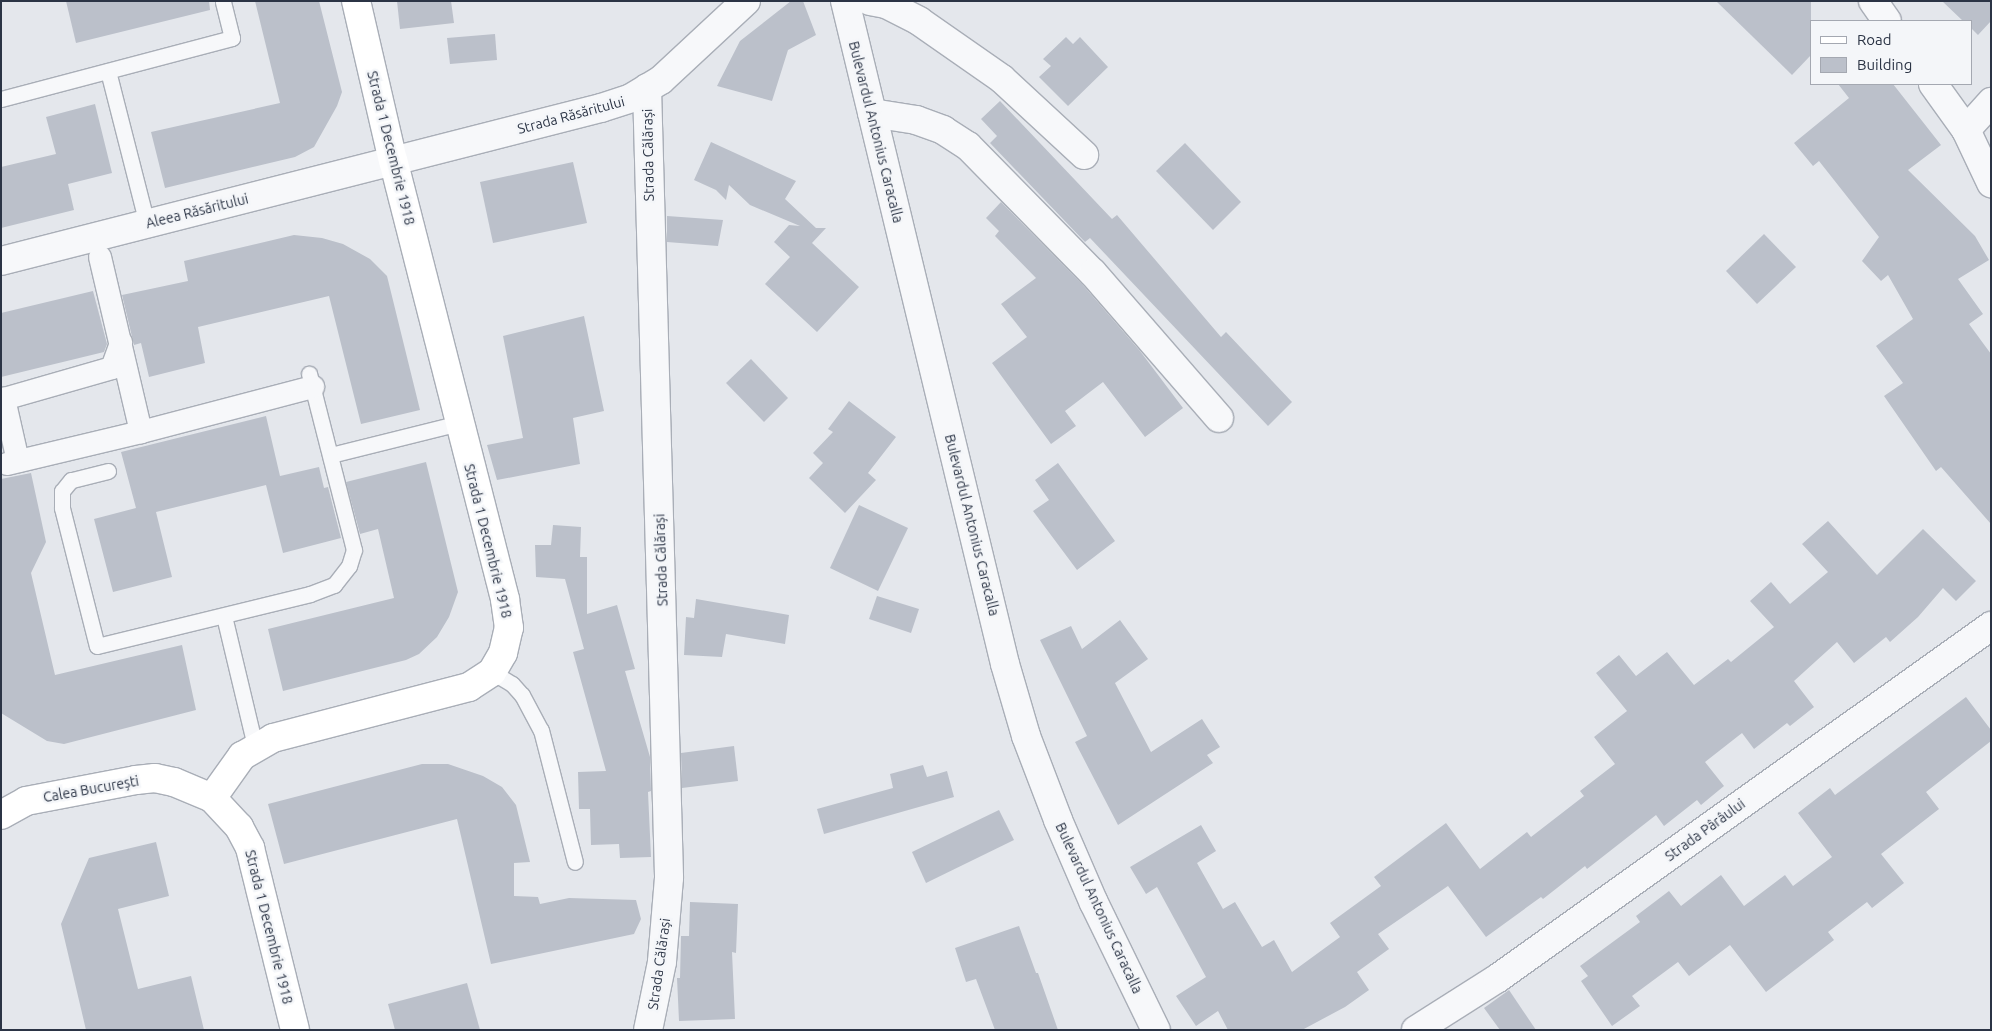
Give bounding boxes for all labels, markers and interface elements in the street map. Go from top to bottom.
legend [1810,20,1972,85]
text: Road [1857,31,1892,48]
street label: Bulevardul Antonius Caracalla [845,39,907,225]
text: Building [1857,56,1912,73]
street label: Strada 1 Decembrie 1918 [364,69,418,227]
street label: Strada Răsăritului [516,93,626,137]
street label: Strada Călărași [639,109,657,201]
street label: Aleea Răsăritului [144,190,250,232]
street label: Bulevardul Antonius Caracalla [941,432,1003,618]
street label: Strada 1 Decembrie 1918 [461,462,515,620]
street label: Strada Călărași [651,513,671,607]
street label: Calea București [42,772,140,806]
street label: Strada Pârâului [1662,795,1748,865]
street label: Bulevardul Antonius Caracalla [1052,820,1146,996]
street label: Strada 1 Decembrie 1918 [242,848,296,1006]
street label: Strada Călărași [644,917,674,1011]

